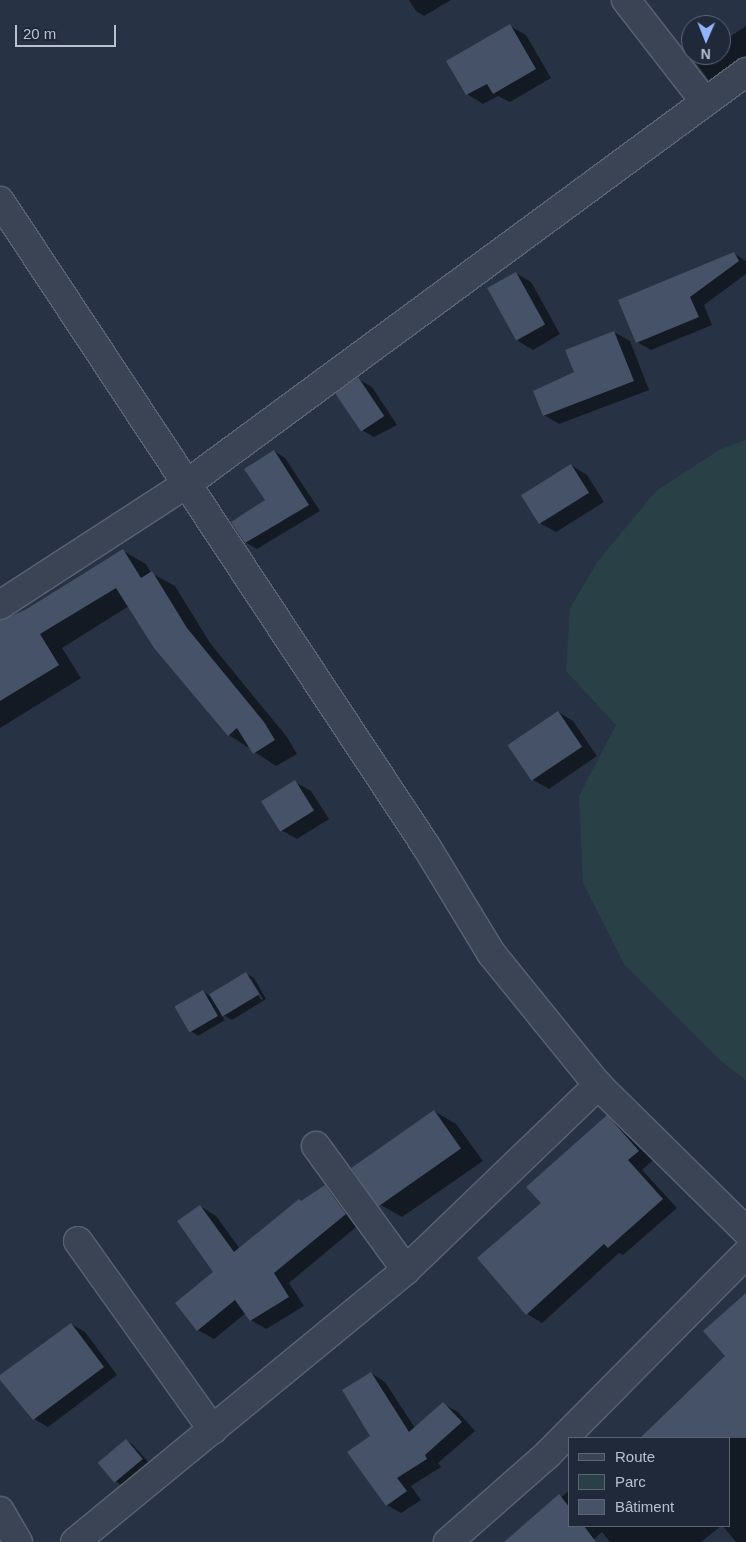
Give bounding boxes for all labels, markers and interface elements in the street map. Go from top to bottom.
scale bar [18,15,119,47]
north arrow [681,15,731,65]
text: 20 m [23,25,56,42]
text: N [701,46,711,62]
legend [568,1437,731,1527]
text: Route [615,1448,655,1465]
text: Parc [615,1473,646,1490]
text: Bâtiment [615,1498,674,1515]

